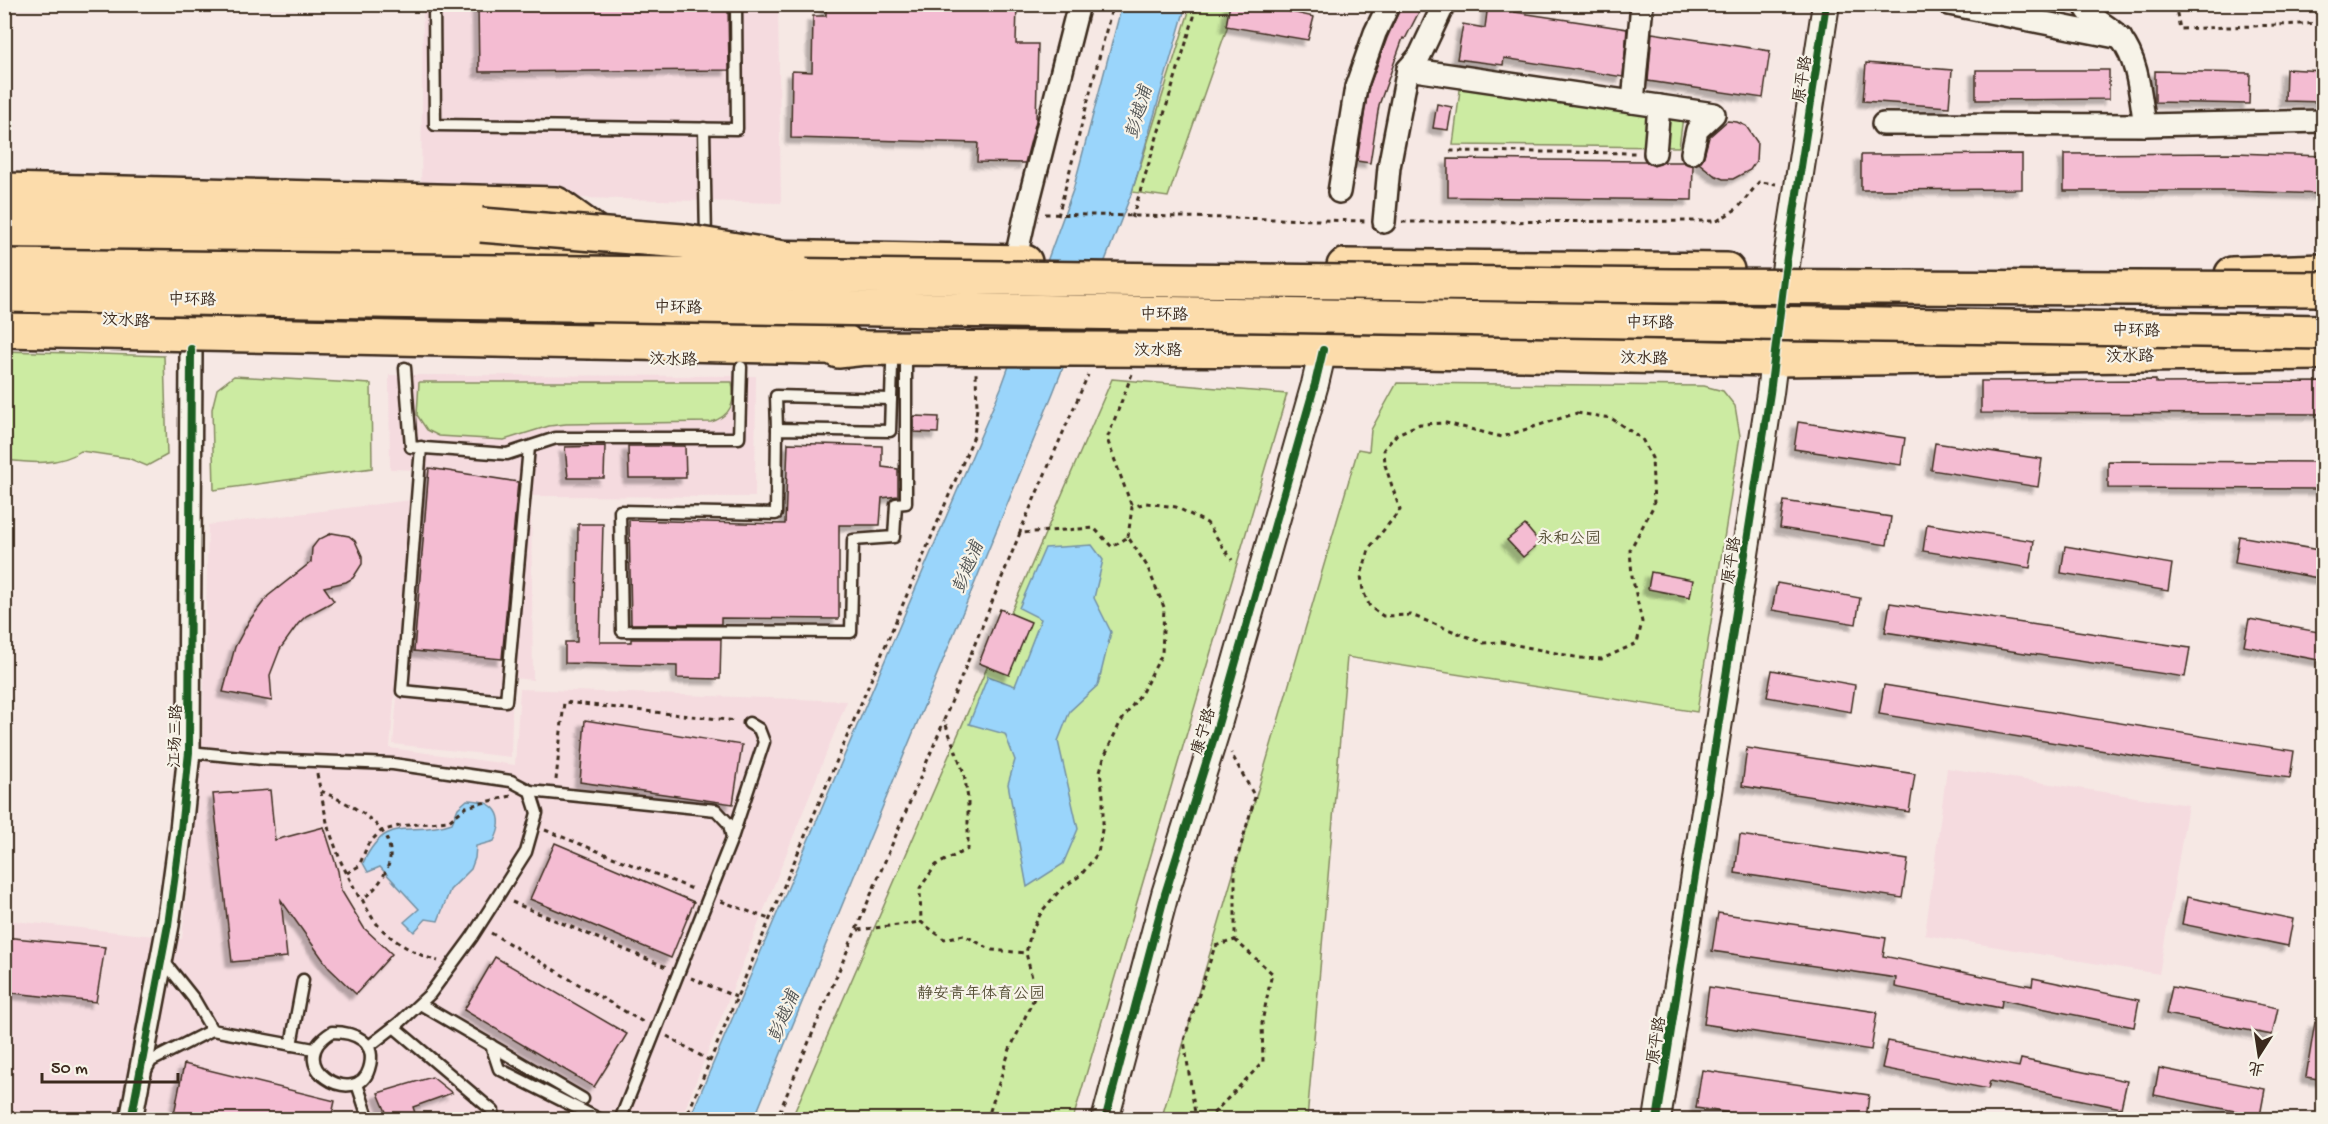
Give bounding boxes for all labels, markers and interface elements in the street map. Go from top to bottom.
street label: 原平路 [1789,54,1818,105]
water label: 彭越浦 [1122,82,1158,142]
street label: 中环路 [168,290,216,311]
street label: 中环路 [654,298,702,319]
street label: 中环路 [1140,305,1188,326]
street label: 汶水路 [101,310,150,333]
street label: 中环路 [1626,313,1674,334]
street label: 中环路 [2112,321,2160,342]
street label: 汶水路 [1134,341,1182,362]
street label: 汶水路 [2106,347,2154,368]
street label: 汶水路 [1620,349,1668,370]
street label: 汶水路 [649,350,697,371]
park label: 永和公园 [1537,529,1601,550]
street label: 原平路 [1718,535,1747,586]
water label: 彭越浦 [949,537,990,597]
street label: 江场三路 [165,704,188,768]
street label: 康宁路 [1187,706,1221,758]
park label: 静安青年体育公园 [917,984,1045,1005]
water label: 彭越浦 [765,986,806,1046]
street label: 原平路 [1643,1015,1672,1066]
north arrow [2229,1025,2289,1085]
scale bar [42,1046,178,1084]
text: 北 [2247,1055,2266,1078]
text: 50 m [51,1059,88,1080]

